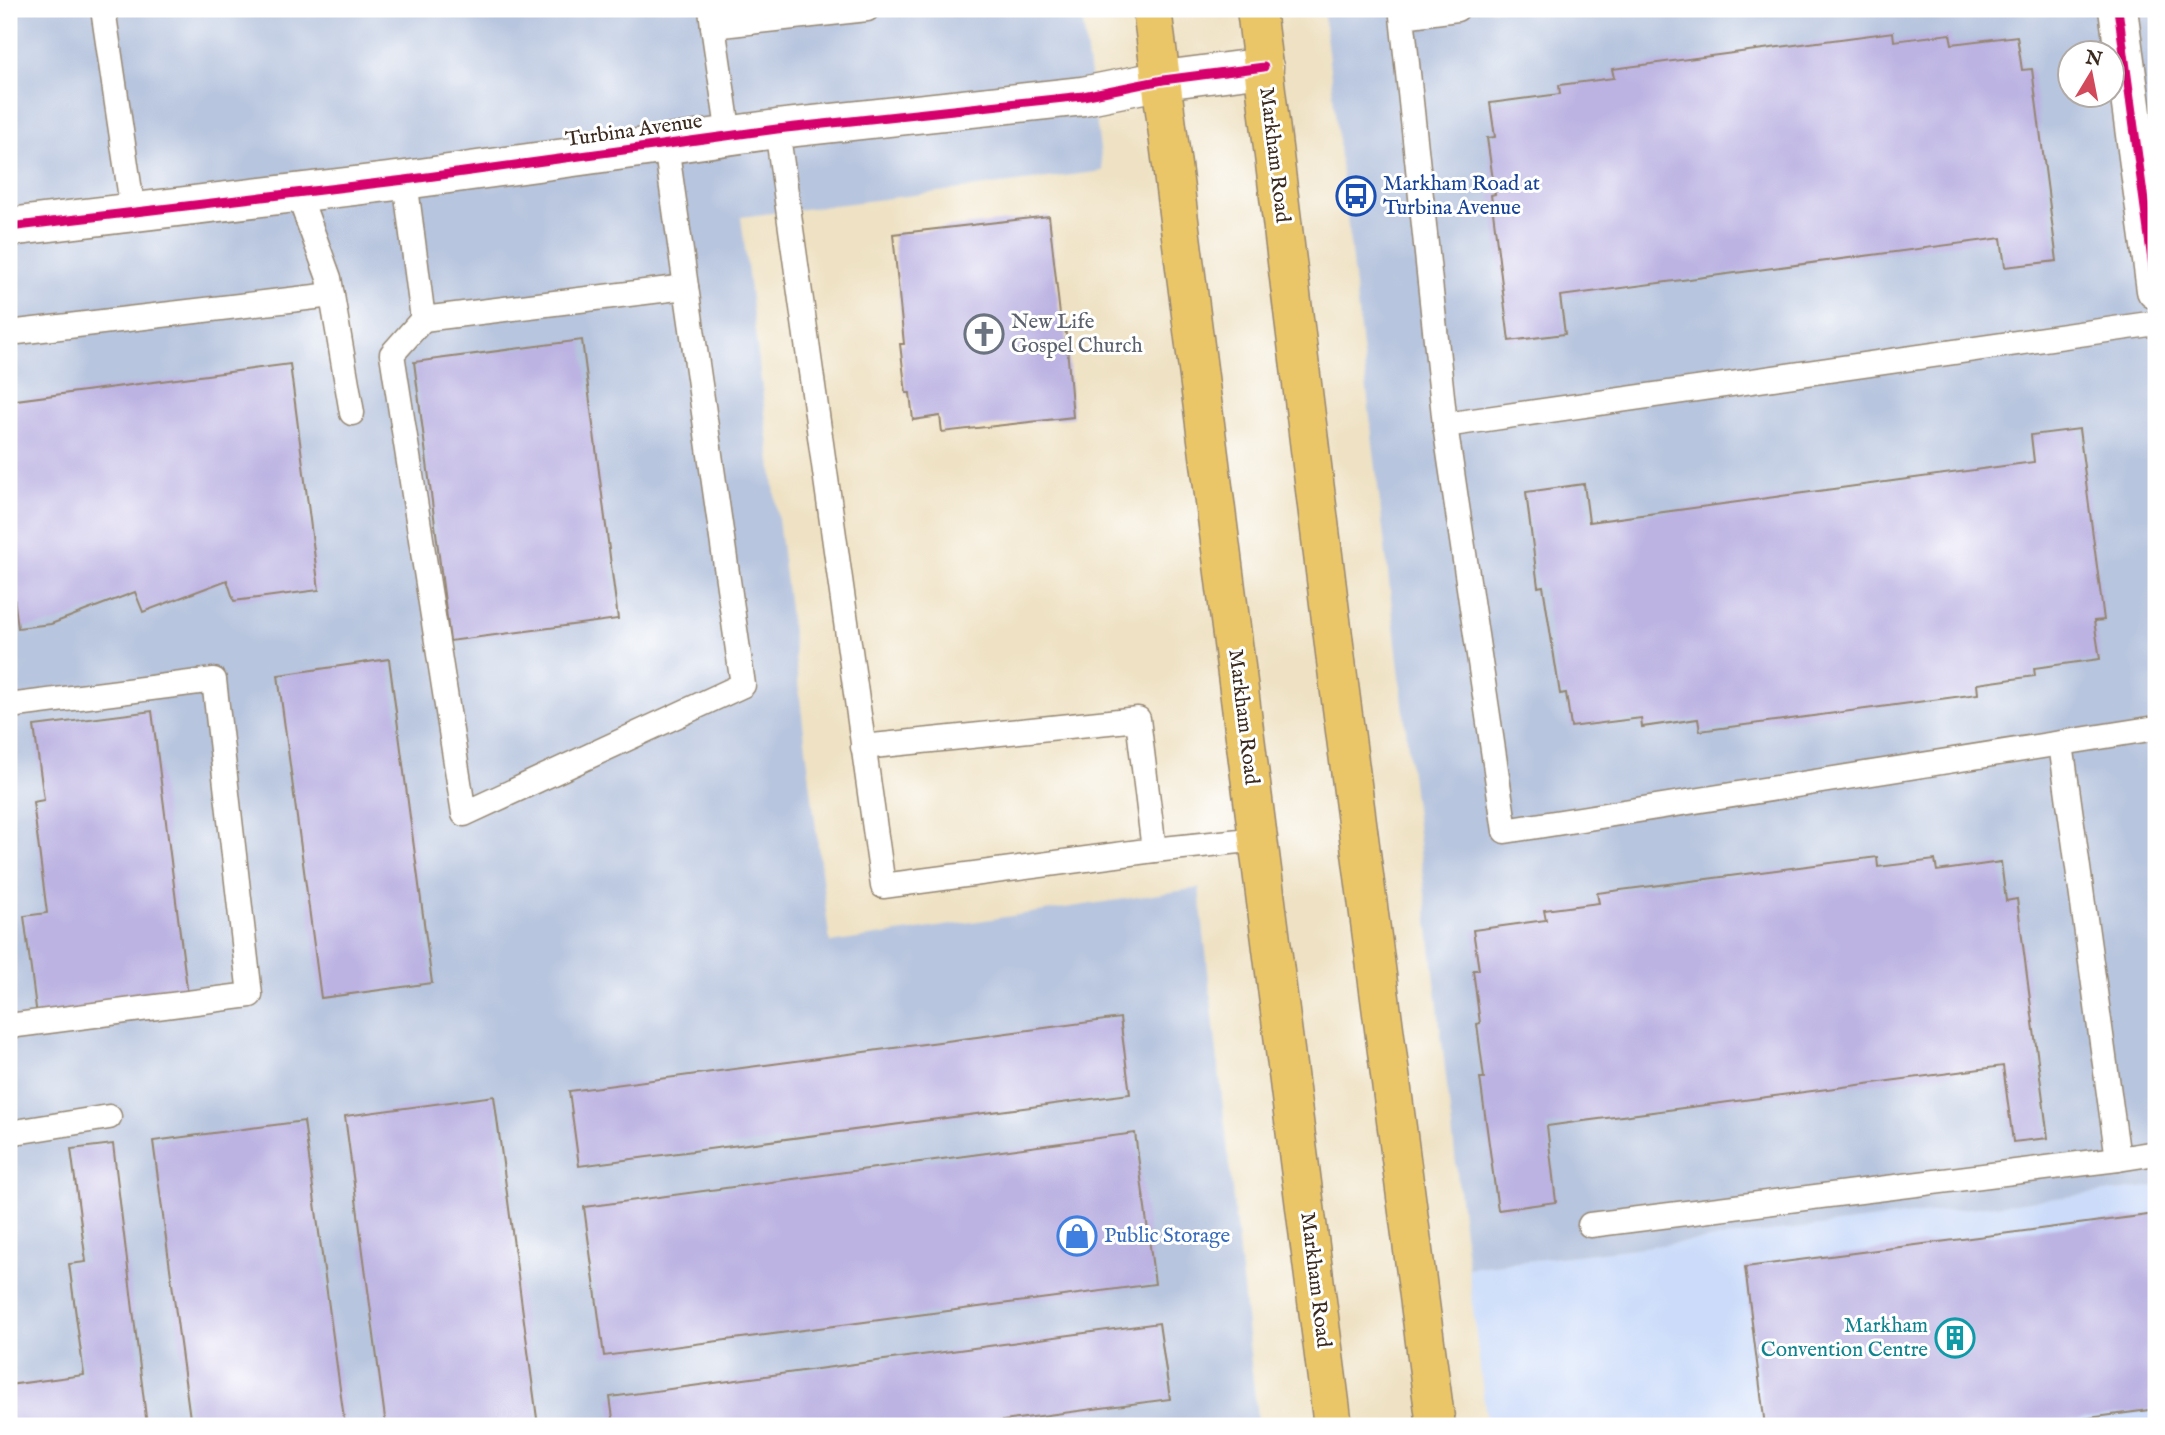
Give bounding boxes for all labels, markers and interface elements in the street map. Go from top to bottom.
north arrow [2056,38,2126,108]
text: N [2082,46,2104,73]
street label: Markham Road [1252,86,1296,225]
street label: Turbina Avenue [564,108,704,154]
place label: Markham Road at Turbina Avenue [1383,171,1540,222]
bus stop icon: Markham Road at Turbina Avenue [1335,175,1377,217]
place label: New Life Gospel Church [1011,309,1143,360]
church icon: New Life Gospel Church [963,313,1005,355]
street label: Markham Road [1221,648,1265,787]
street label: Markham Road [1293,1211,1337,1350]
shop icon: Public Storage [1056,1215,1098,1257]
place label: Public Storage [1104,1223,1230,1250]
place label: Markham Convention Centre [1761,1313,1928,1364]
building icon: Markham Convention Centre [1934,1317,1976,1359]

